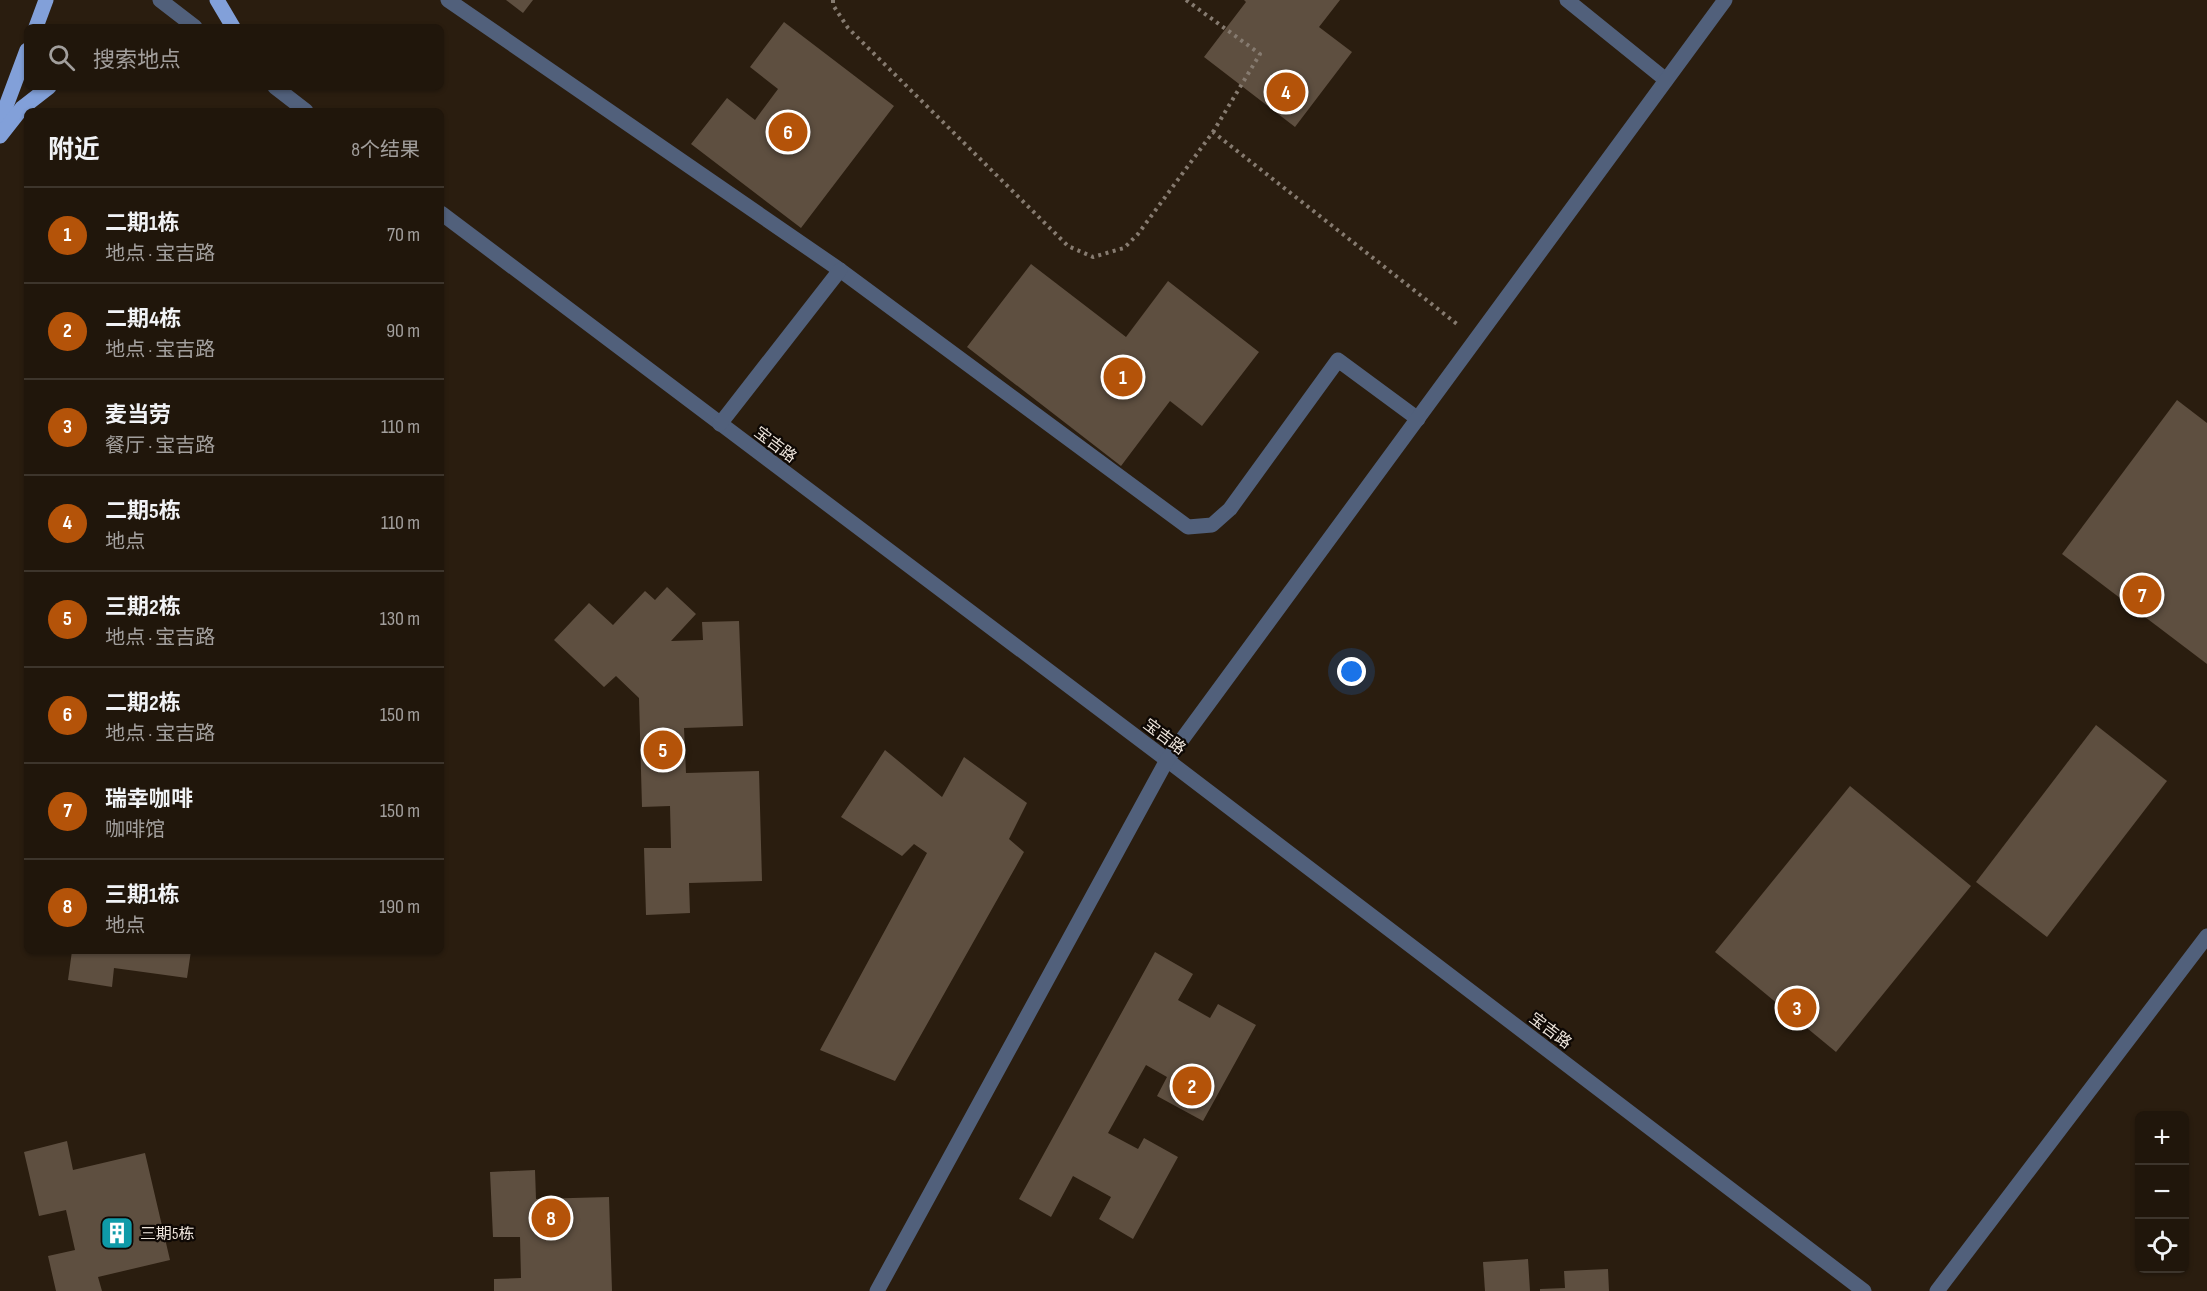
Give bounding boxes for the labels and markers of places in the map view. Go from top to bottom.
pin: 4 [1266,70,1306,115]
pin: 6 [768,110,808,154]
pin: 1 [1104,354,1142,400]
pin: 7 [2122,572,2162,618]
pin: 5 [644,728,682,772]
pin: 3 [1778,986,1816,1030]
pin: 2 [1172,1064,1212,1108]
pin: 8 [532,1196,570,1240]
building icon: 三期5栋 [99,1215,135,1251]
place label: 三期5栋 [140,1225,194,1244]

